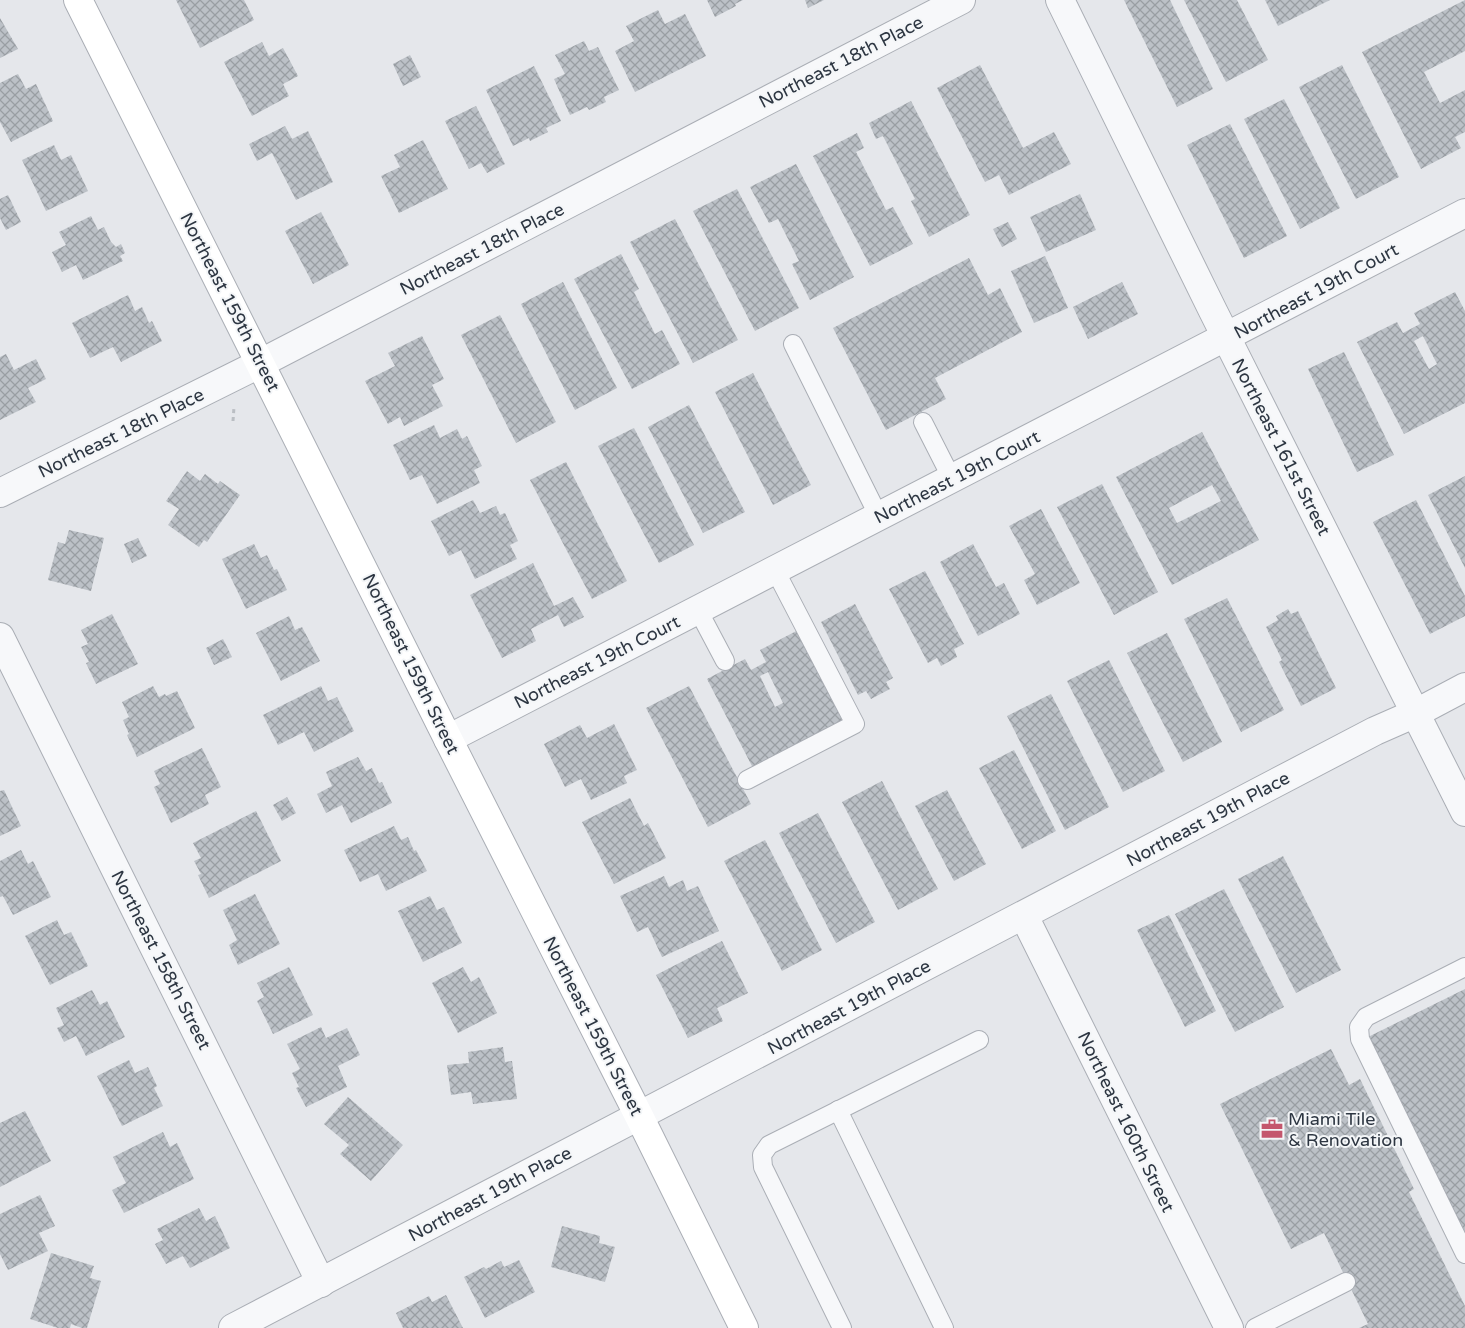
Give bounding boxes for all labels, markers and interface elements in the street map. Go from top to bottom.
street label: Northeast 18th Place [755,11,927,113]
street label: Northeast 18th Place [396,198,568,300]
street label: Northeast 159th Street [175,209,285,395]
street label: Northeast 19th Court [1230,238,1402,344]
street label: Northeast 161st Street [1227,355,1335,539]
street label: Northeast 18th Place [35,383,207,483]
street label: Northeast 19th Court [870,426,1044,528]
street label: Northeast 159th Street [358,570,464,758]
street label: Northeast 19th Court [510,611,684,713]
street label: Northeast 19th Place [1123,767,1293,871]
street label: Northeast 158th Street [106,867,216,1053]
street label: Northeast 159th Street [538,933,648,1119]
street label: Northeast 19th Place [764,955,934,1059]
street label: Northeast 160th Street [1073,1028,1179,1216]
place label: Miami Tile & Renovation [1288,1108,1403,1151]
office icon: Miami Tile & Renovation [1259,1116,1285,1142]
street label: Northeast 19th Place [405,1142,575,1246]

